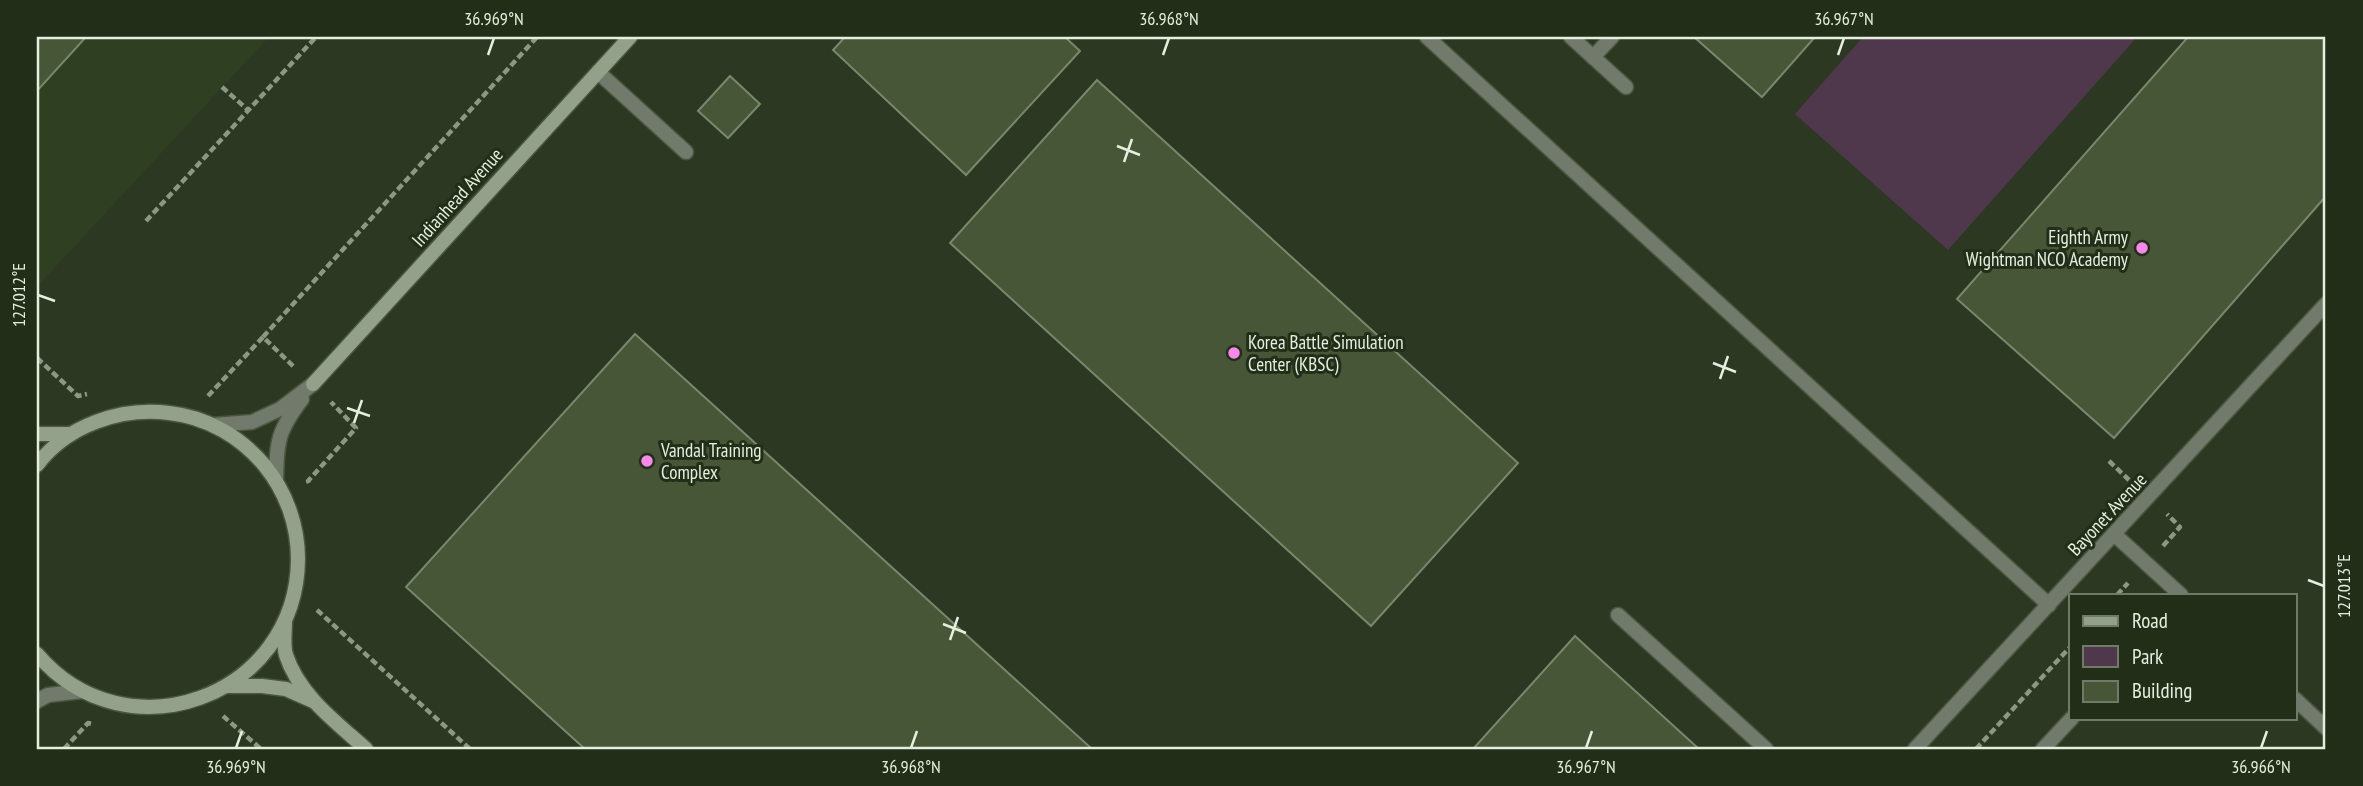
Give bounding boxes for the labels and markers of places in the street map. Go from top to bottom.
place label: Eighth Army Wightman NCO Academy [1966,225,2129,271]
marker: Eighth Army Wightman NCO Academy [2134,240,2150,256]
place label: Korea Battle Simulation Center (KBSC) [1248,330,1404,376]
marker: Korea Battle Simulation Center (KBSC) [1226,345,1242,361]
place label: Vandal Training Complex [660,438,762,484]
marker: Vandal Training Complex [639,453,655,469]

